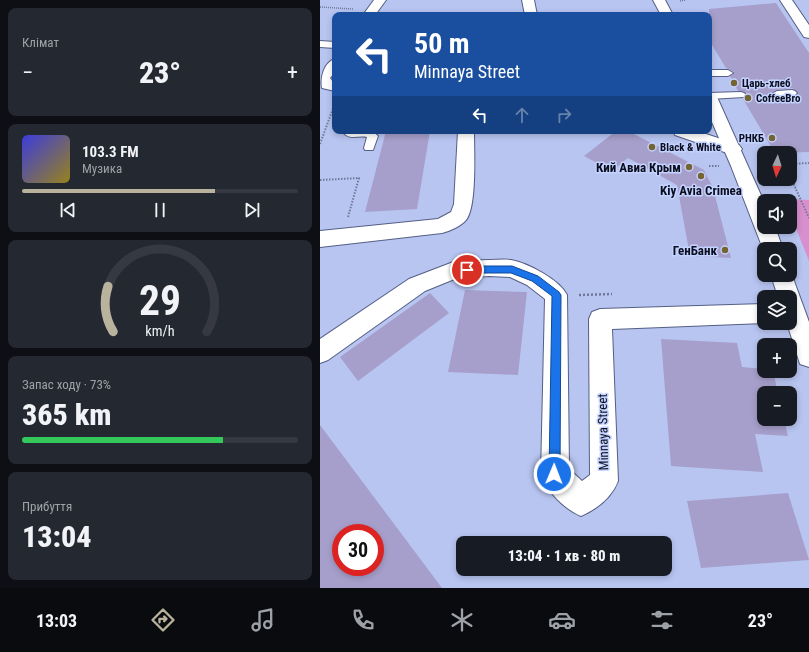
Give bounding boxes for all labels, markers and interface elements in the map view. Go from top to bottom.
text: 50 m [414,27,470,60]
icon: left [348,28,400,80]
text: Клімат [22,35,59,50]
text: 23° [139,55,181,90]
text: − [22,60,33,85]
text: + [287,60,298,85]
text: Minnaya Street [414,61,520,82]
place label: Царь-хлеб [742,77,791,90]
marker: Царь-хлеб [729,78,739,88]
place label: CoffeeBro [756,92,801,105]
marker: CoffeeBro [743,93,753,103]
icon: left [469,104,491,126]
icon: ahead [511,104,533,126]
icon: right [553,104,575,126]
place label: РНКБ [739,132,764,145]
marker: РНКБ [767,133,777,143]
place label: Black & White [660,141,721,154]
marker: Black & White [647,142,657,152]
text: 103.3 FM [82,143,139,161]
north arrow [757,146,797,186]
map controls [757,146,797,426]
place label: Кий Авиа Крым [596,160,681,175]
text: Музика [82,161,122,176]
marker: Кий Авиа Крым [684,162,694,172]
marker: Kiy Avia Crimea [696,171,706,181]
place label: Kiy Avia Crimea [660,183,742,198]
button: sound [757,194,797,234]
icon: previous [57,199,79,221]
icon: pause [149,199,171,221]
icon: next [241,199,263,221]
button: search [757,242,797,282]
place label: ГенБанк [673,243,717,258]
marker: ГенБанк [720,245,730,255]
pin [450,253,484,287]
icon: arrive [456,259,478,281]
text: 29 [139,276,181,325]
button: layers [757,290,797,330]
text: km/h [145,323,175,339]
button: + [757,338,797,378]
text: Запас ходу · 73% [22,377,111,392]
button: − [757,386,797,426]
street label: Minnaya Street [595,393,611,470]
text: 365 km [22,397,111,432]
position arrow [533,453,575,495]
text: Прибуття [22,499,72,514]
text: 13:04 [22,519,91,554]
speed limit sign: 30 [332,524,384,576]
text: 13:04 · 1 хв · 80 m [508,547,620,565]
icon: directions [149,606,177,634]
icon: music [249,606,277,634]
icon: phone [349,606,377,634]
icon: climate [448,606,476,634]
icon: car [548,606,576,634]
icon: filters [648,606,676,634]
text: 13:03 [36,610,77,631]
text: 23° [748,610,773,631]

